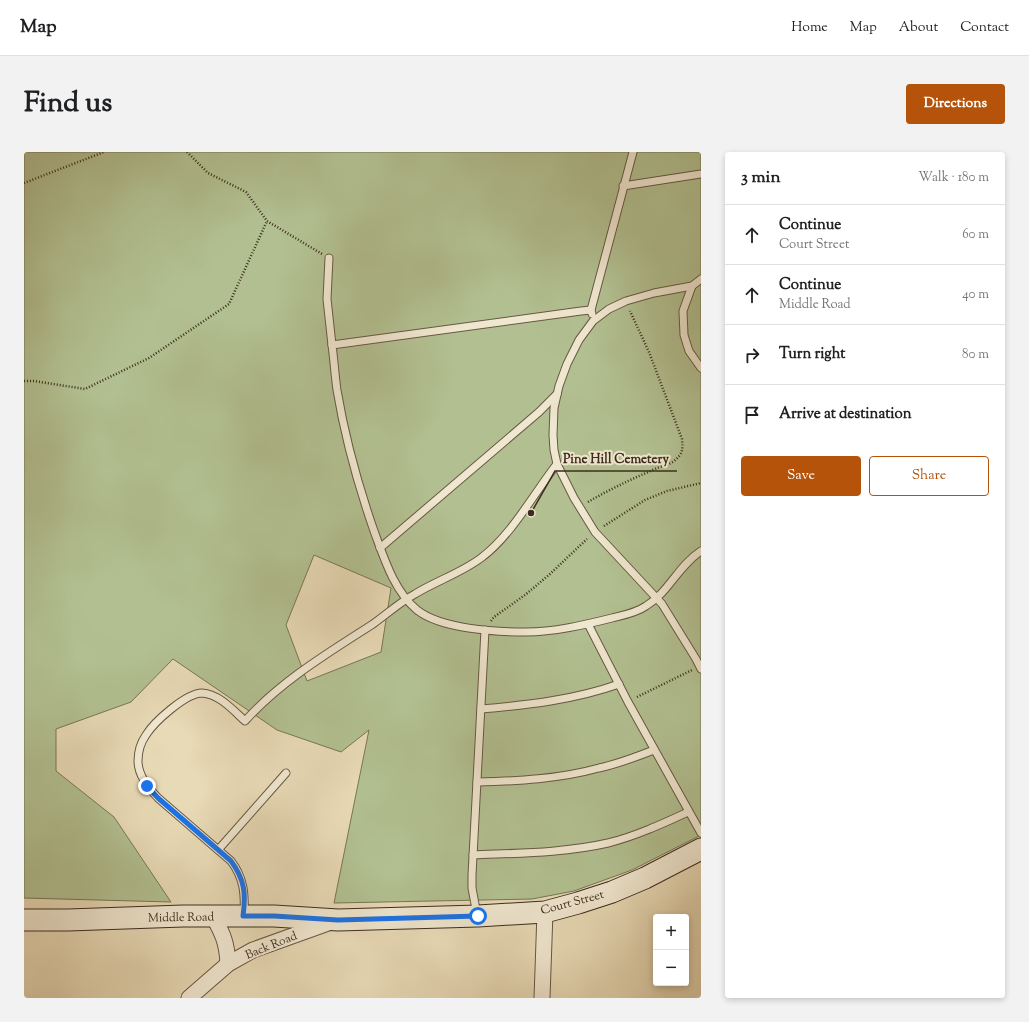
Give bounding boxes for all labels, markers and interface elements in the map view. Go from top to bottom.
text: Map [20,14,57,41]
text: Home [791,18,828,38]
text: Map [850,18,877,38]
text: About [899,18,938,38]
text: Contact [960,18,1009,38]
text: Find us [24,84,112,124]
button: Directions [906,84,1005,124]
text: 3 min [741,166,780,190]
text: Walk · 180 m [918,169,989,187]
text: Continue [779,215,841,236]
icon: ahead [741,224,763,246]
text: 60 m [962,226,989,244]
text: Court Street [779,236,849,254]
text: Continue [779,275,841,296]
icon: ahead [741,284,763,306]
text: 40 m [962,286,989,304]
text: Middle Road [779,296,851,314]
icon: right [741,344,763,366]
text: Turn right [779,344,845,365]
text: 80 m [962,346,989,364]
icon: arrive [741,404,763,426]
text: Arrive at destination [779,404,912,425]
callout: Pine Hill Cemetery [555,446,677,471]
text: Pine Hill Cemetery [563,451,669,469]
button: Save [741,456,861,496]
button: Share [869,456,989,496]
route end [138,777,156,795]
street label: Court Street [539,886,606,920]
route start [469,907,487,925]
street label: Middle Road [148,908,214,928]
map controls [653,914,689,986]
button: + [653,914,689,950]
street label: Back Road [243,927,300,964]
button: − [653,950,689,986]

